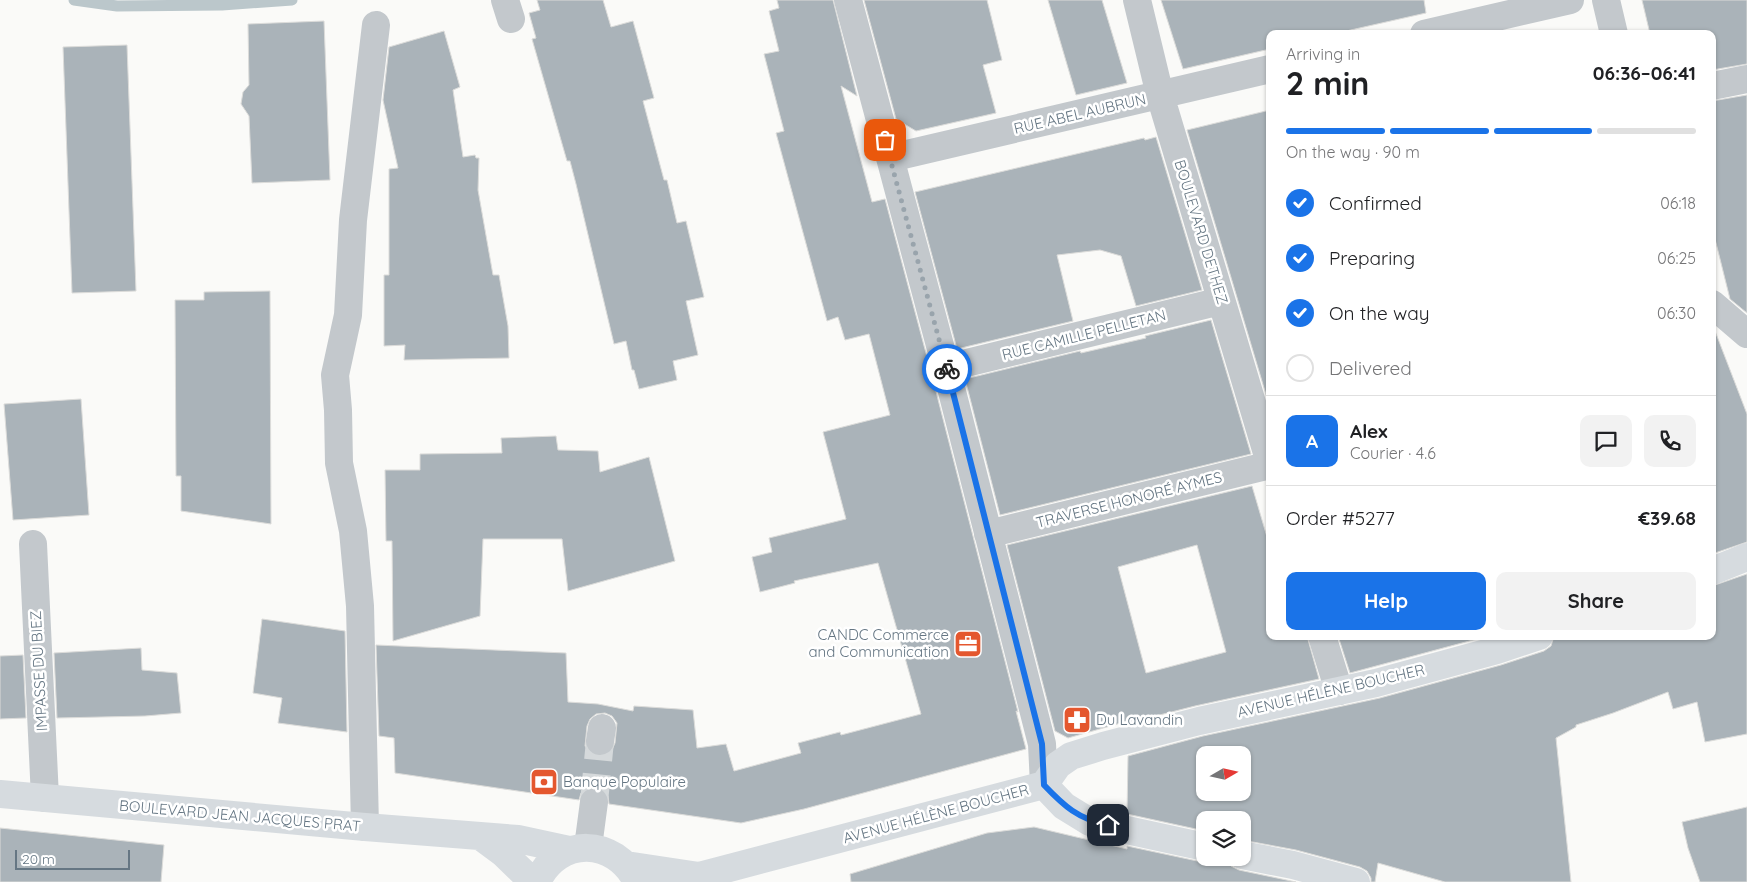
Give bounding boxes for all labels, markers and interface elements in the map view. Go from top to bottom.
text: Arriving in [1286,44,1360,64]
text: 06:36–06:41 [1593,61,1696,85]
text: 2 min [1286,63,1369,103]
street label: RUE ABEL AUBRUN [1012,89,1148,138]
pin [864,119,906,161]
icon: bag [871,126,899,154]
text: On the way · 90 m [1286,142,1420,162]
street label: BOULEVARD DETHEZ [1170,157,1232,306]
icon: check [1286,189,1314,217]
text: Confirmed [1329,191,1422,215]
text: 06:18 [1660,193,1696,213]
icon: check [1286,244,1314,272]
text: Preparing [1329,246,1415,270]
text: 06:25 [1657,248,1696,268]
icon: check [1286,299,1314,327]
text: On the way [1329,301,1430,325]
text: 06:30 [1657,303,1696,323]
street label: RUE CAMILLE PELLETAN [1000,305,1168,364]
courier [922,344,972,394]
icon: bike [933,355,961,383]
text: Delivered [1329,356,1412,380]
button: chat [1580,415,1632,467]
button: phone [1644,415,1696,467]
text: Alex [1350,419,1388,443]
text: A [1306,429,1318,453]
text: Courier · 4.6 [1350,443,1436,463]
street label: TRAVERSE HONORÉ AYMES [1034,467,1224,532]
text: Order #5277 [1286,506,1395,530]
text: €39.68 [1638,506,1696,530]
button: Help [1286,572,1486,630]
button: Share [1496,572,1696,630]
street label: IMPASSE DU BIEZ [26,610,51,732]
place label: CANDC Commerce and Communication [809,625,949,661]
office icon: CANDC Commerce and Communication [953,629,983,659]
street label: AVENUE HÉLÈNE BOUCHER [1235,660,1426,721]
pharmacy icon: Du Lavandin [1062,705,1092,735]
place label: Du Lavandin [1096,710,1183,729]
north arrow [1196,746,1251,801]
map controls [1196,746,1251,866]
bank icon: Banque Populaire [529,767,559,797]
place label: Banque Populaire [563,772,686,791]
street label: AVENUE HÉLÈNE BOUCHER [841,780,1031,847]
street label: BOULEVARD JEAN JACQUES PRAT [118,795,362,836]
pin [1087,804,1129,846]
icon: home [1094,811,1122,839]
button: layers [1196,811,1251,866]
scale bar [15,847,130,870]
text: 20 m [22,850,55,868]

